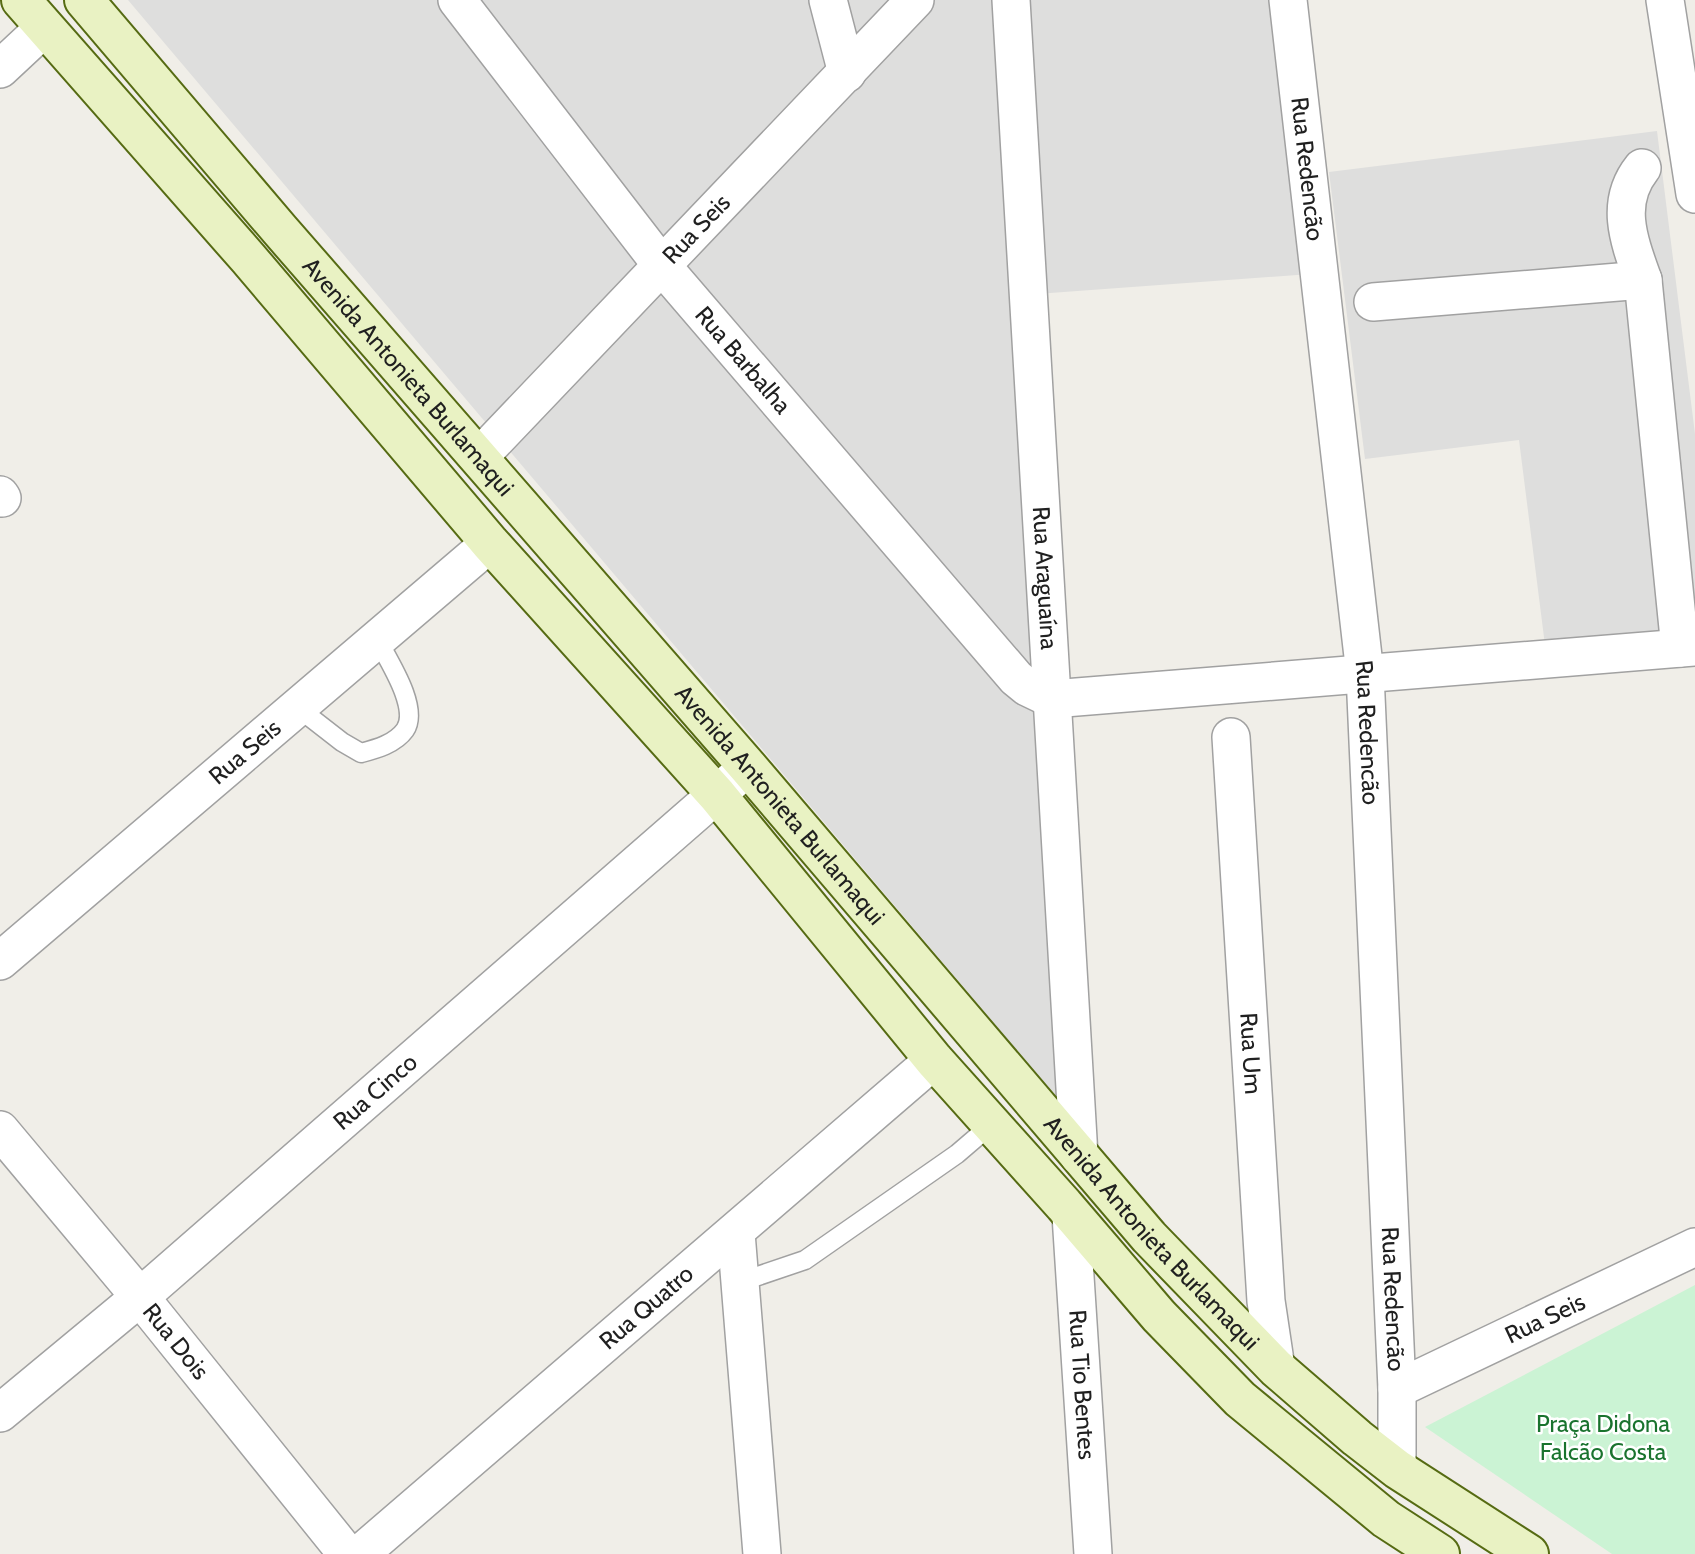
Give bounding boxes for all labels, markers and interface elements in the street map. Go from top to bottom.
street label: Rua Redencão [1285,95,1330,242]
street label: Rua Seis [656,188,736,270]
street label: Avenida Antonieta Burlamaqui [297,251,520,502]
street label: Rua Barbalha [689,300,798,420]
street label: Rua Araguaína [1027,505,1064,651]
street label: Rua Redencão [1350,659,1386,805]
street label: Avenida Antonieta Burlamaqui [669,679,891,930]
street label: Rua Seis [203,713,286,790]
street label: Rua Um [1234,1012,1268,1095]
street label: Rua Cinco [327,1047,423,1136]
street label: Avenida Antonieta Burlamaqui [1038,1110,1266,1356]
street label: Rua Redencão [1376,1226,1411,1372]
street label: Rua Quatro [593,1259,699,1355]
street label: Rua Seis [1500,1287,1590,1349]
street label: Rua Dois [137,1297,216,1385]
street label: Rua Tio Bentes [1063,1309,1102,1460]
park label: Praça Didona Falcão Costa [1536,1409,1671,1466]

